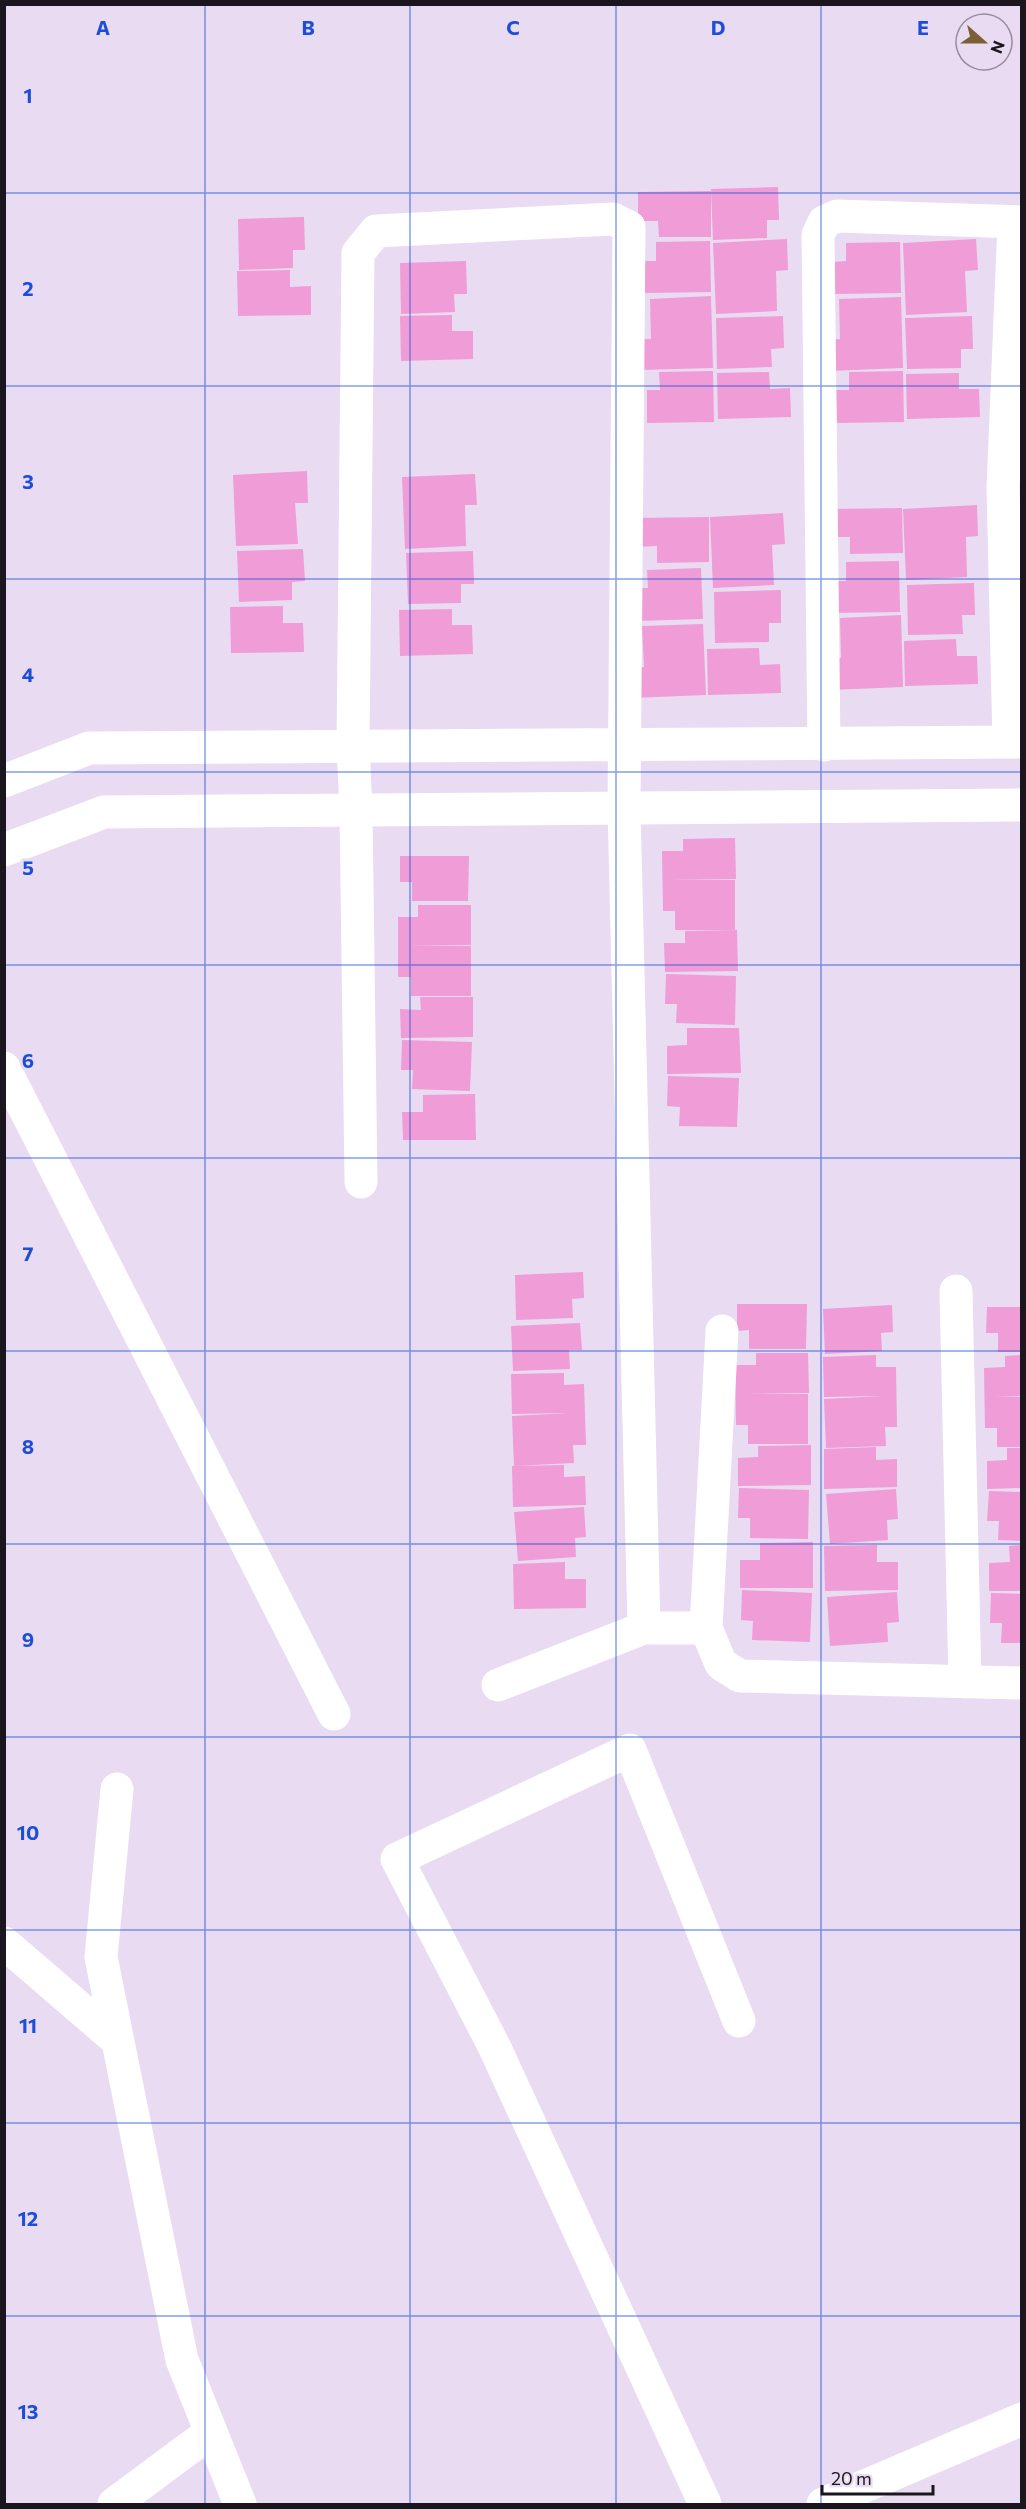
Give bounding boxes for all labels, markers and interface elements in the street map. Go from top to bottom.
north arrow [954,12,1014,72]
text: A [96,15,110,39]
text: B [301,15,315,39]
text: C [506,15,520,39]
text: D [711,15,725,39]
text: E [917,15,929,39]
text: N [987,39,1009,57]
text: 1 [23,83,33,107]
text: 2 [22,276,34,300]
text: 3 [22,469,34,493]
text: 4 [22,662,34,686]
text: 5 [22,855,34,879]
text: 6 [22,1048,34,1072]
text: 7 [23,1241,34,1265]
text: 8 [22,1434,34,1458]
text: 9 [22,1627,34,1651]
text: 10 [17,1820,39,1844]
text: 11 [19,2013,37,2037]
text: 12 [18,2206,38,2230]
text: 13 [18,2399,38,2423]
scale bar [822,2458,933,2496]
text: 20 m [831,2467,872,2489]

